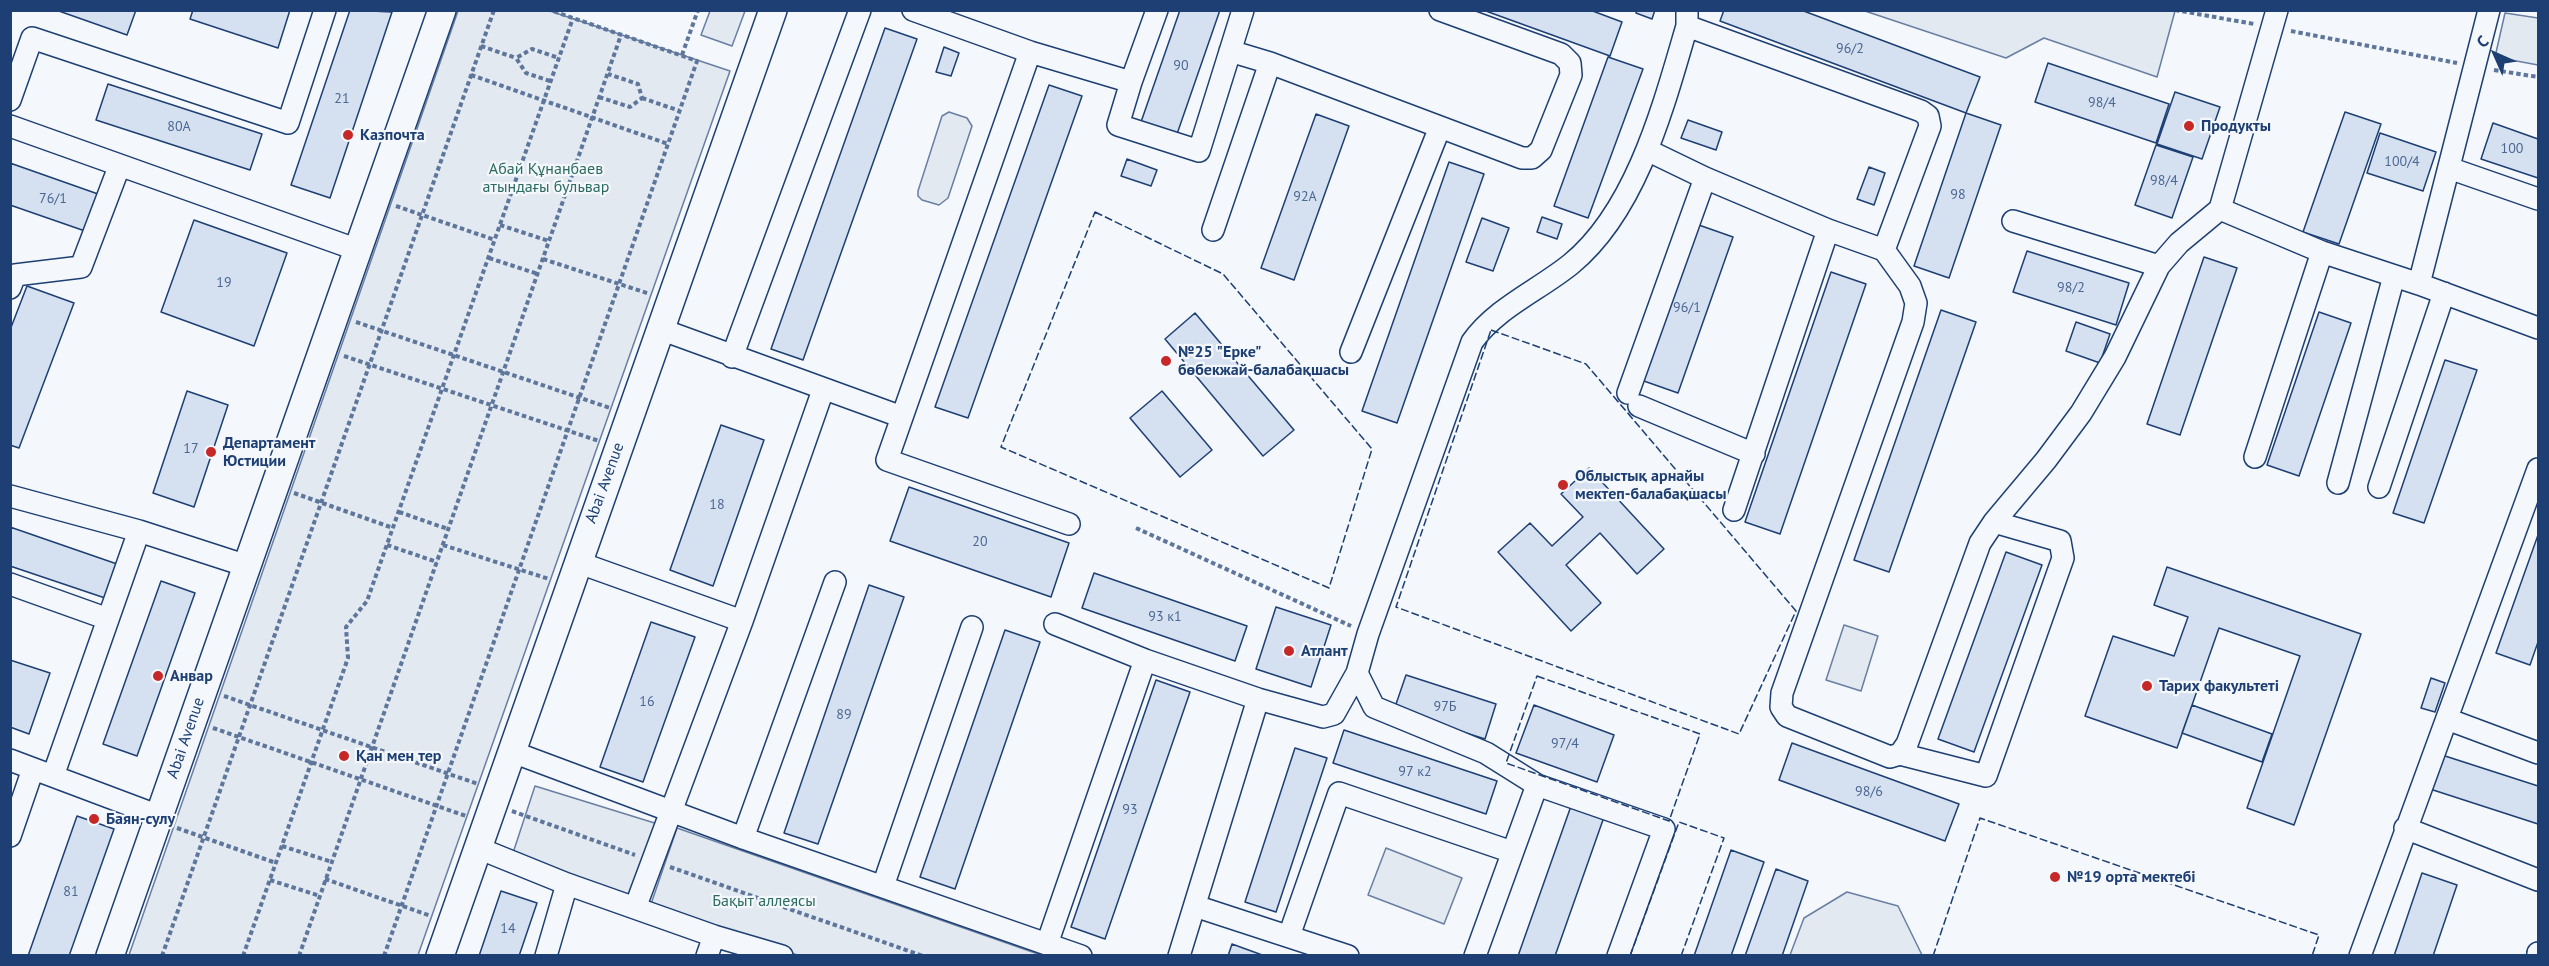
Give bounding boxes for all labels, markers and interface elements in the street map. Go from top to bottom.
north arrow [2465,24,2525,84]
text: С [2472,31,2493,52]
house number: 96/2 [1836,41,1864,57]
house number: 90 [1173,58,1189,74]
house number: 21 [334,91,350,107]
house number: 98/4 [2088,95,2116,111]
place label: Продукты [2201,116,2271,136]
house number: 80А [167,119,191,135]
marker: Продукты [2182,119,2196,133]
place label: Казпочта [360,125,425,145]
marker: Казпочта [341,128,355,142]
house number: 100 [2501,141,2523,157]
house number: 100/4 [2384,154,2420,170]
park label: Абай Құнанбаев атындағы бульвар [483,159,609,197]
house number: 98/4 [2150,173,2178,189]
house number: 98 [1950,187,1966,203]
house number: 92А [1293,189,1317,205]
house number: 76/1 [39,191,67,207]
house number: 19 [216,275,232,291]
house number: 98/2 [2057,280,2085,296]
house number: 96/1 [1673,300,1701,316]
place label: №25 "Ерке" бөбекжай-балабақшасы [1178,342,1349,380]
marker: №25 "Ерке" бөбекжай-балабақшасы [1159,354,1173,368]
place label: Департамент Юстиции [223,433,316,471]
street label: Abai Avenue [582,440,628,526]
house number: 17 [183,441,199,457]
marker: Департамент Юстиции [204,445,218,459]
place label: Облыстық арнайы мектеп-балабақшасы [1575,466,1726,504]
marker: Облыстық арнайы мектеп-балабақшасы [1556,478,1570,492]
house number: 18 [709,497,725,513]
house number: 20 [972,534,988,550]
house number: 93 к1 [1148,609,1182,625]
place label: Атлант [1301,641,1348,661]
marker: Атлант [1282,644,1296,658]
place label: Анвар [170,666,213,686]
marker: Анвар [151,669,165,683]
place label: Тарих факультеті [2159,676,2279,696]
marker: Тарих факультеті [2140,679,2154,693]
house number: 16 [639,694,655,710]
street label: Abai Avenue [163,695,209,781]
house number: 97Б [1434,699,1456,715]
house number: 89 [836,707,852,723]
house number: 97/4 [1551,736,1579,752]
place label: Қан мен тер [356,746,441,766]
marker: Қан мен тер [337,749,351,763]
house number: 97 к2 [1398,764,1432,780]
house number: 98/6 [1855,784,1883,800]
house number: 93 [1122,802,1138,818]
place label: Баян-сулу [106,809,175,829]
marker: Баян-сулу [87,812,101,826]
place label: №19 орта мектебі [2067,867,2196,887]
marker: №19 орта мектебі [2048,870,2062,884]
house number: 81 [63,884,79,900]
park label: Бақыт аллеясы [712,891,816,911]
house number: 14 [500,921,516,937]

